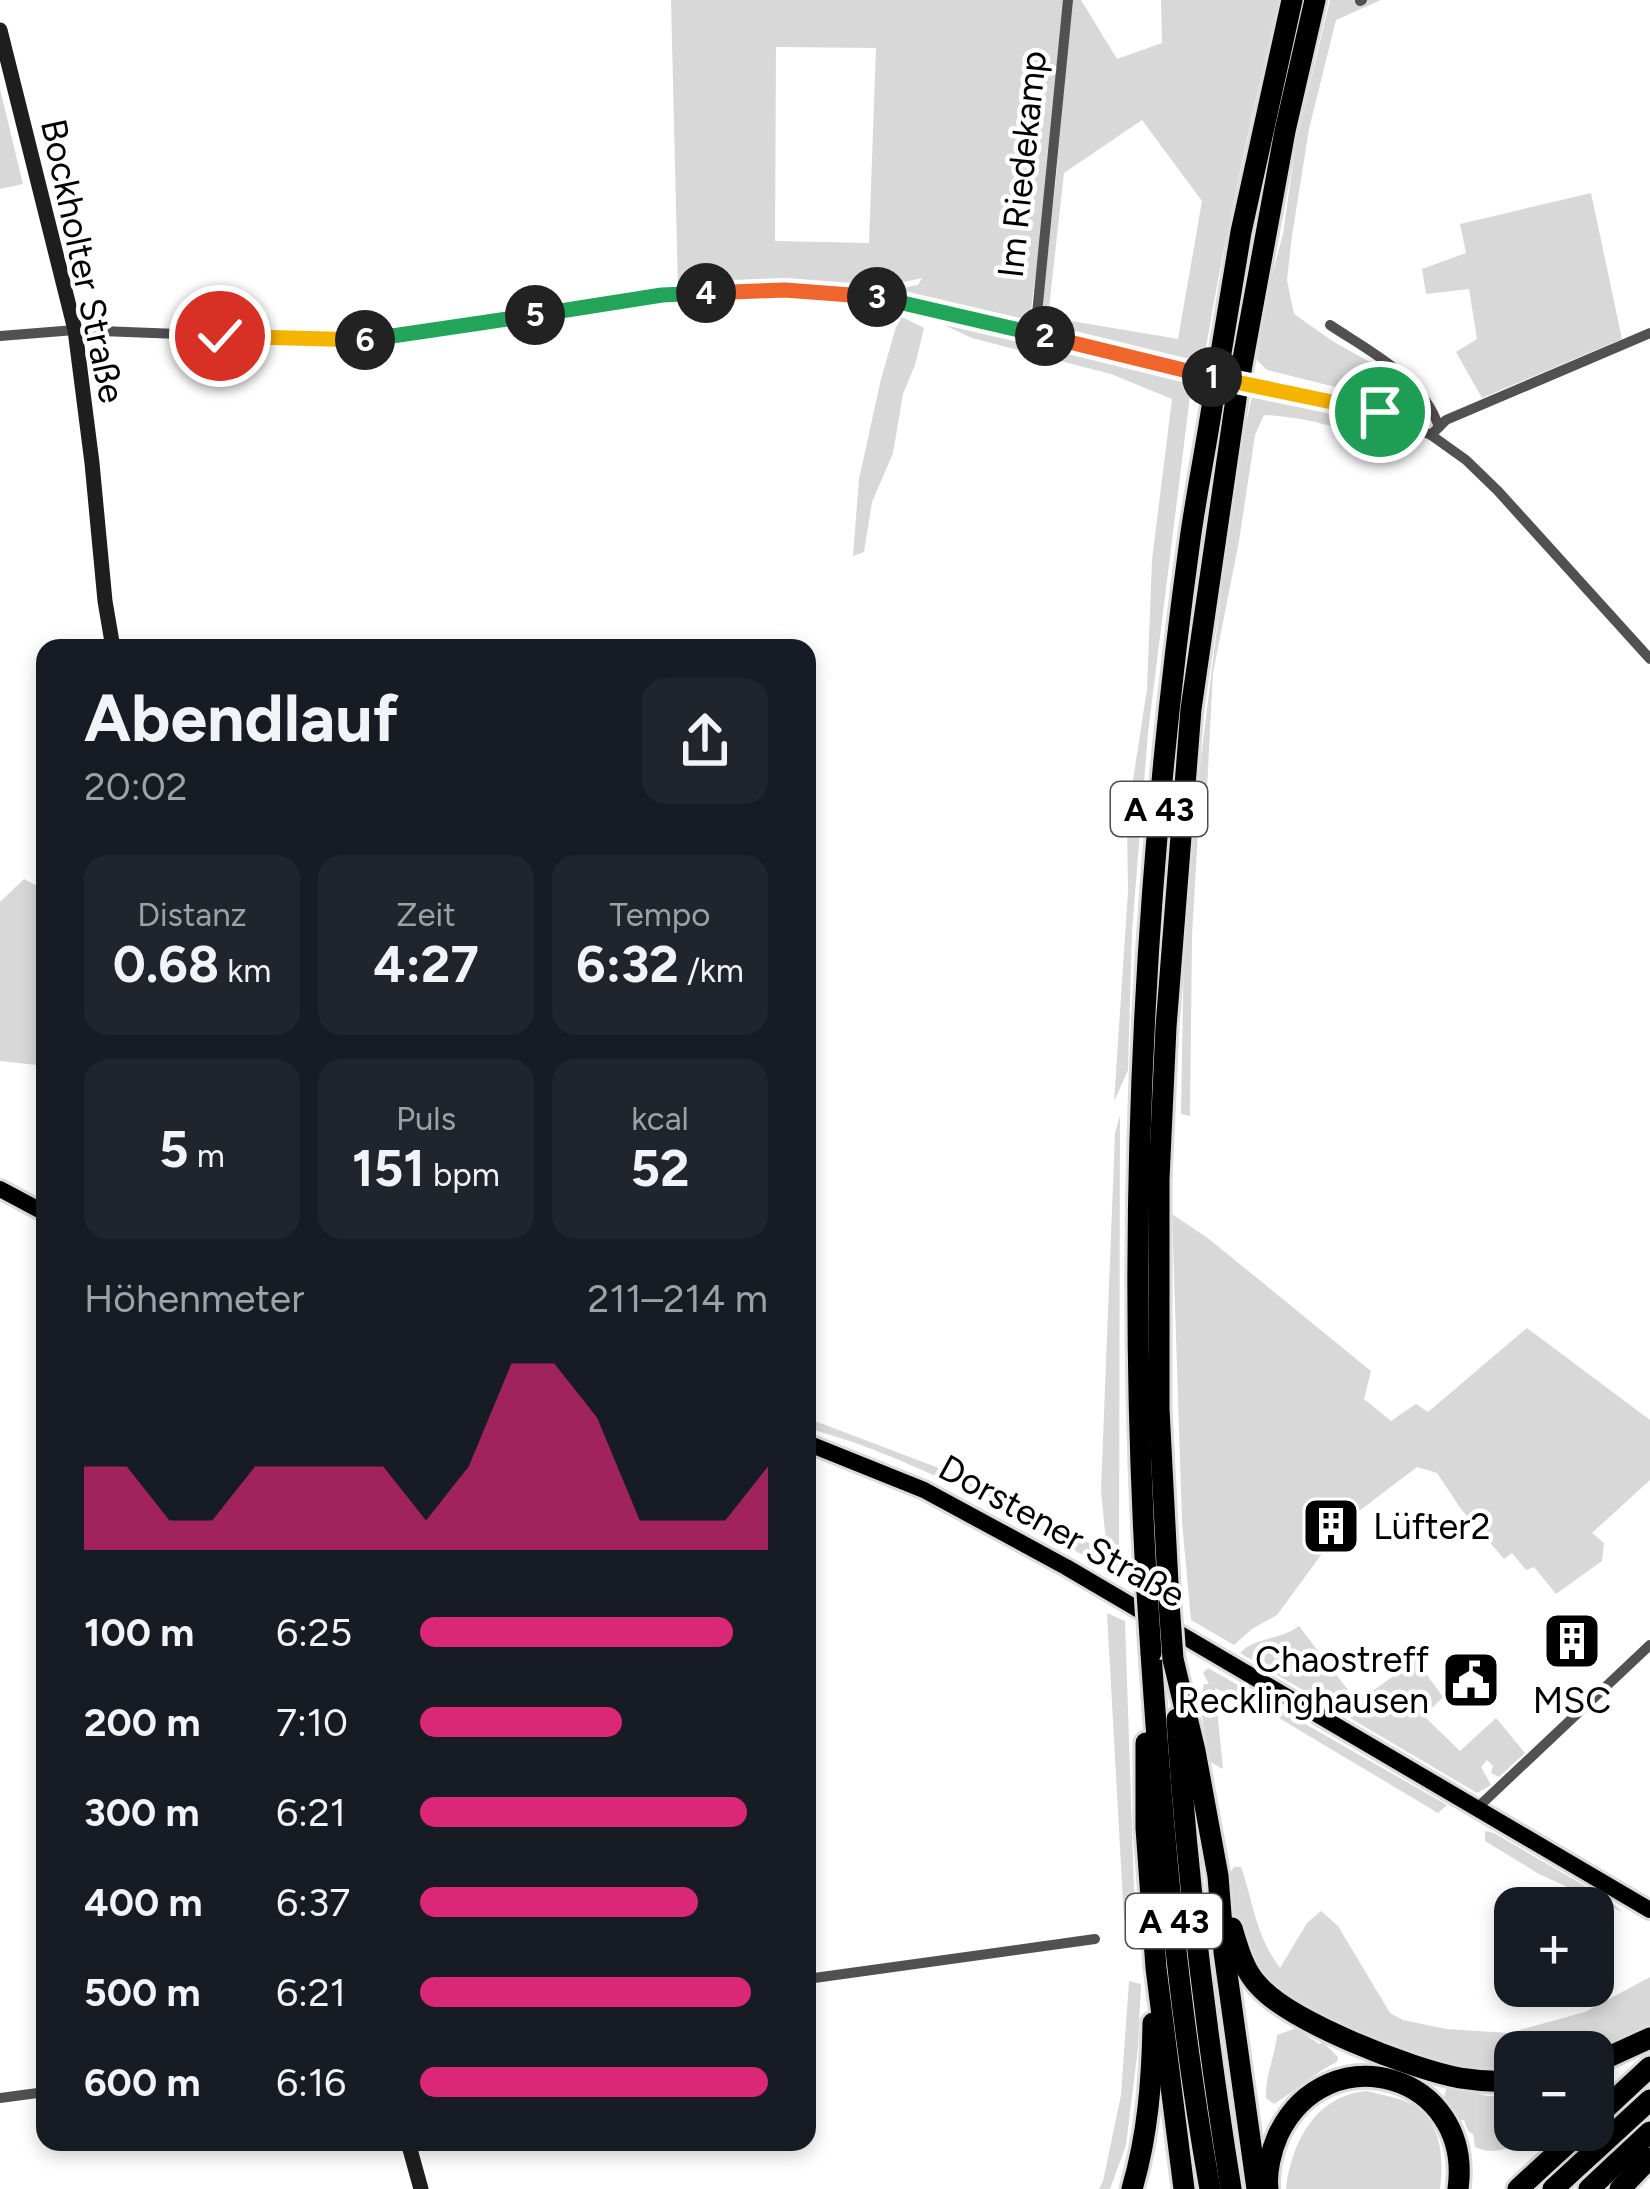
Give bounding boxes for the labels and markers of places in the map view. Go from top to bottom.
pin: 4 [676,263,736,323]
pin: 3 [847,267,907,327]
pin [169,285,271,387]
pin: 5 [505,285,565,345]
pin: 2 [1015,306,1075,366]
pin: 6 [335,310,395,370]
pin: 1 [1182,347,1242,407]
pin [1329,361,1431,463]
building icon: Lüfter2 [1300,1495,1362,1557]
place label: Lüfter2 [1373,1505,1491,1548]
building icon: MSC [1541,1610,1603,1672]
place label: Chaostreff Recklinghausen [1177,1638,1430,1722]
public building icon: Chaostreff Recklinghausen [1440,1649,1502,1711]
place label: MSC [1533,1679,1611,1722]

